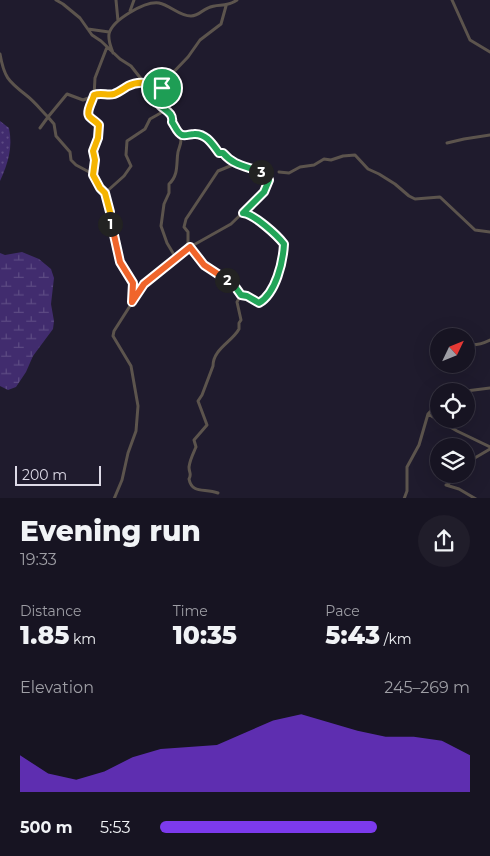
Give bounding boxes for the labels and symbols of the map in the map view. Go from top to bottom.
pin [141,67,183,109]
pin: 3 [248,160,274,184]
pin: 1 [98,212,122,236]
pin: 2 [214,268,240,292]
north arrow [430,328,475,372]
scale bar [15,463,101,487]

